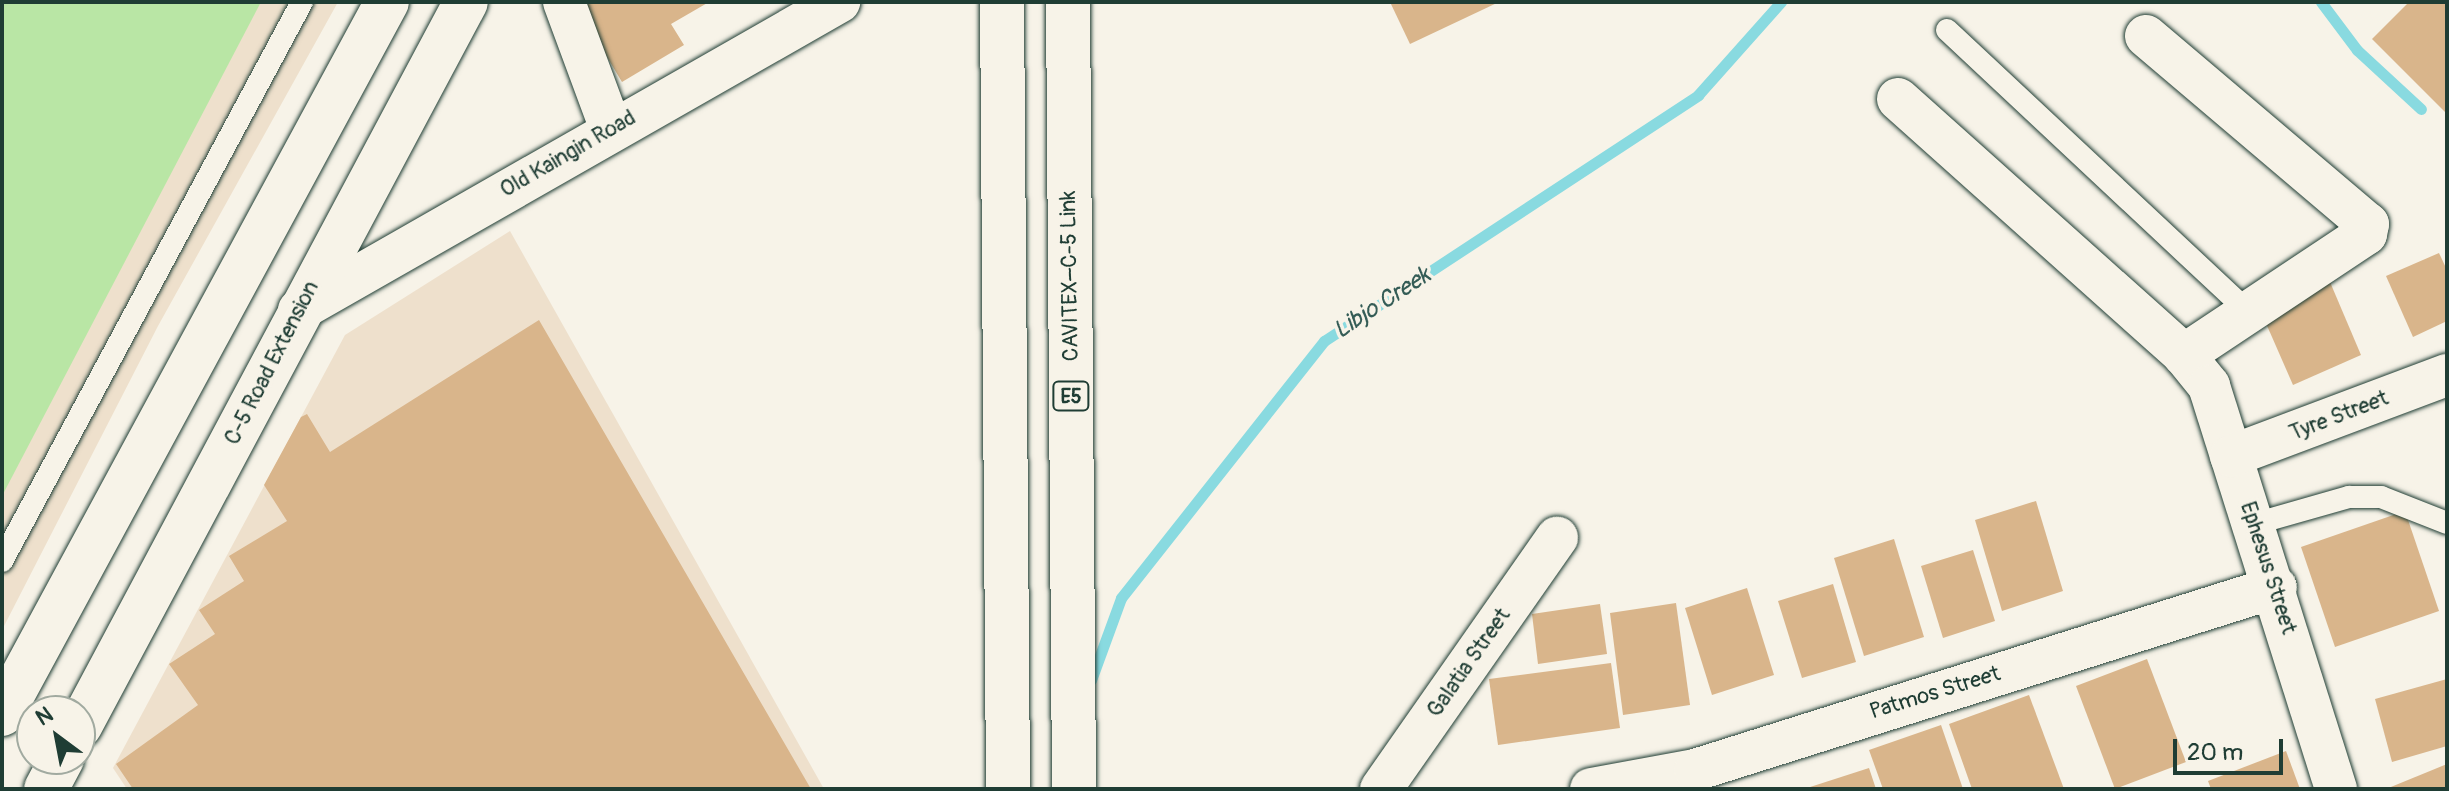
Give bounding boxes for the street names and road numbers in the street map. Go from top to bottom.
street label: Old Kaingin Road [496,105,640,203]
street label: CAVITEX–C-5 Link [1055,190,1085,362]
street label: C-5 Road Extension [219,277,325,449]
road number: E5 [1051,380,1091,412]
street label: Tyre Street [2286,385,2392,447]
street label: Ephesus Street [2234,498,2302,638]
street label: Galatia Street [1422,603,1516,723]
street label: Patmos Street [1866,661,2004,725]

